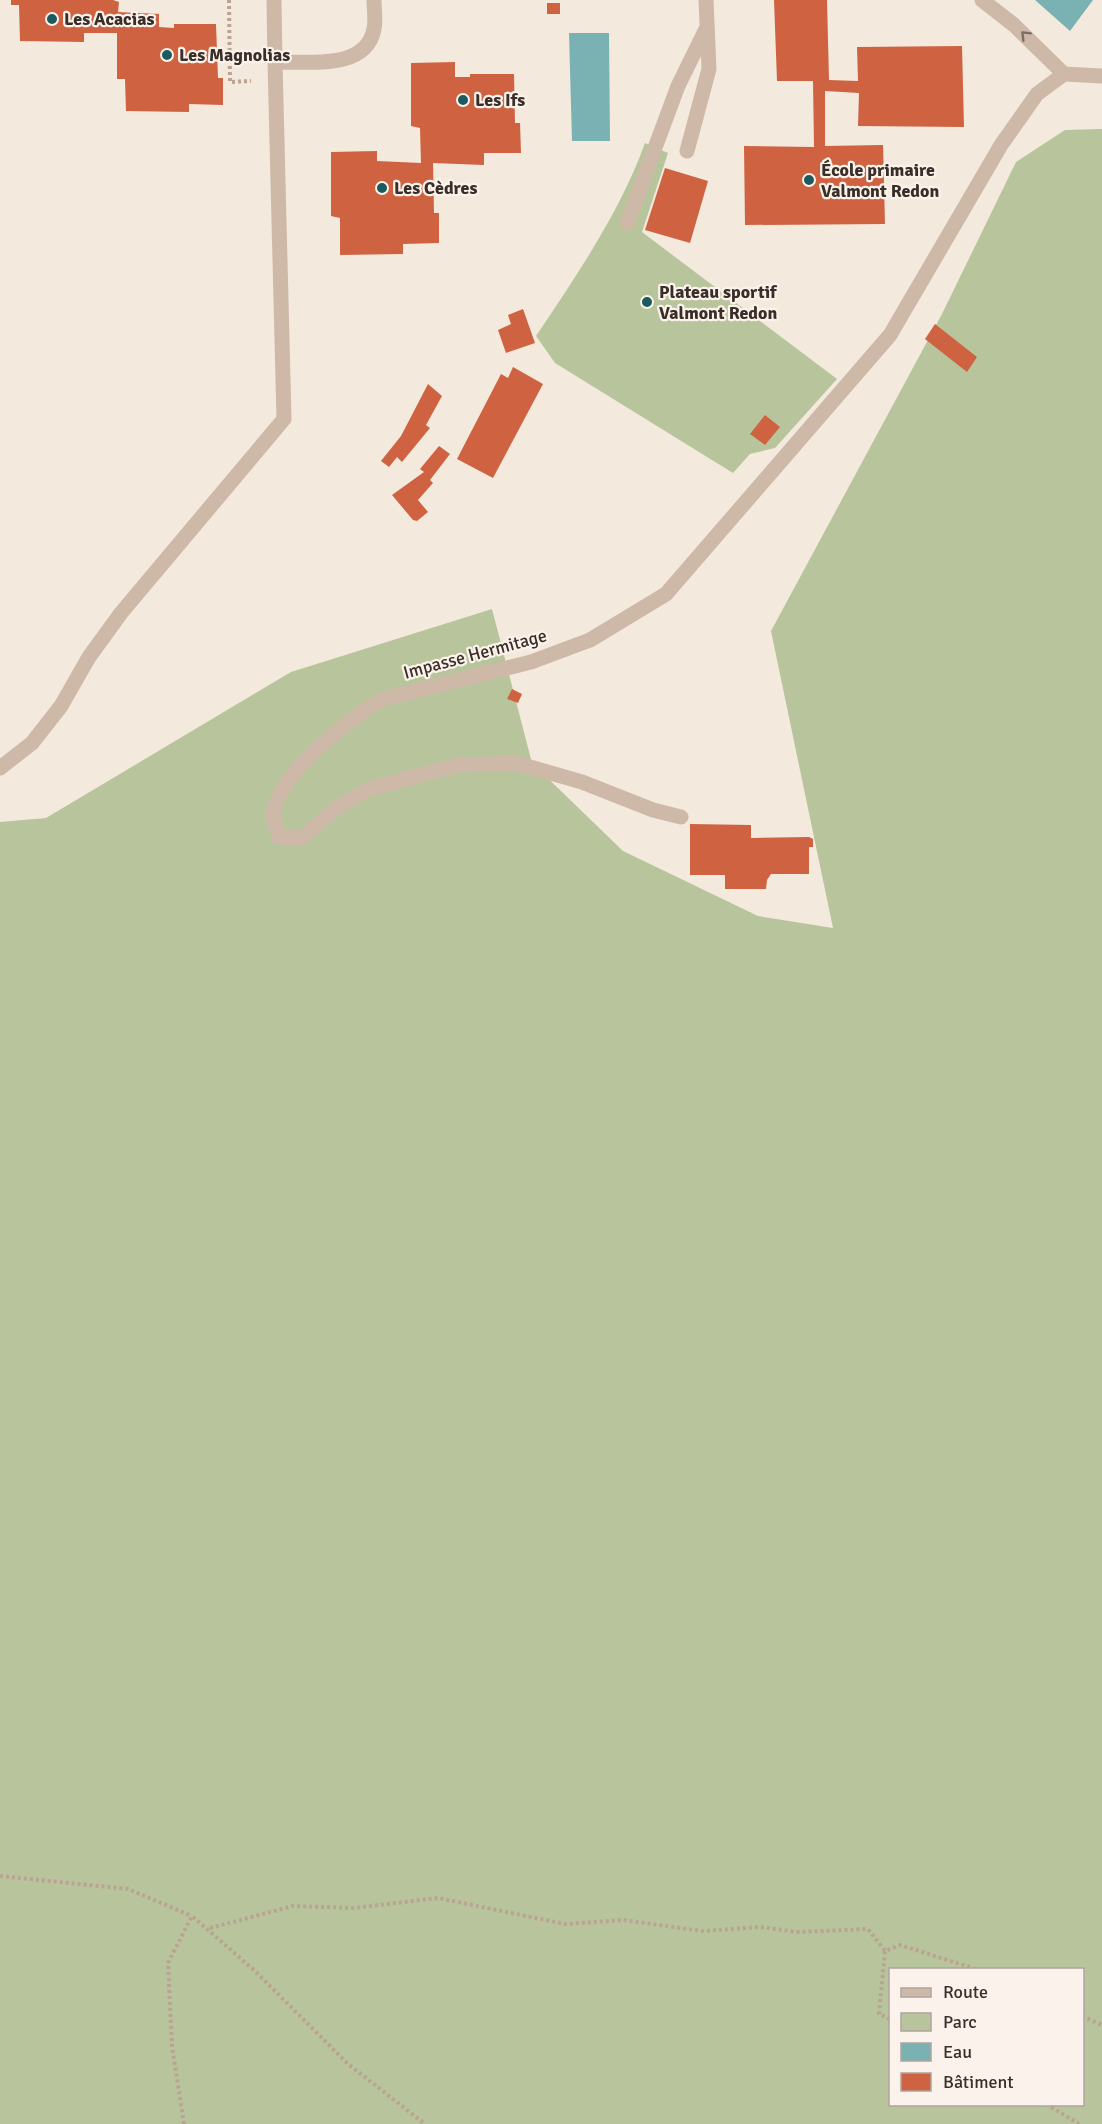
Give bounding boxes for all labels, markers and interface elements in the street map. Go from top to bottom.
place label: Les Acacias [64,8,154,30]
marker: Les Acacias [45,12,59,26]
one-way arrow [1021,31,1031,42]
place label: Les Magnolias [179,44,290,66]
marker: Les Magnolias [160,48,174,62]
place label: Les Ifs [475,89,525,111]
marker: Les Ifs [456,93,470,107]
place label: École primaire Valmont Redon [821,159,939,202]
marker: École primaire Valmont Redon [802,173,816,187]
place label: Les Cèdres [394,177,477,199]
marker: Les Cèdres [375,181,389,195]
place label: Plateau sportif Valmont Redon [659,281,778,324]
marker: Plateau sportif Valmont Redon [640,295,654,309]
street label: Impasse Hermitage [401,624,549,684]
legend [889,1968,1084,2106]
text: Route [943,1981,988,2003]
text: Parc [943,2011,977,2033]
text: Eau [943,2041,972,2063]
text: Bâtiment [943,2071,1014,2093]

